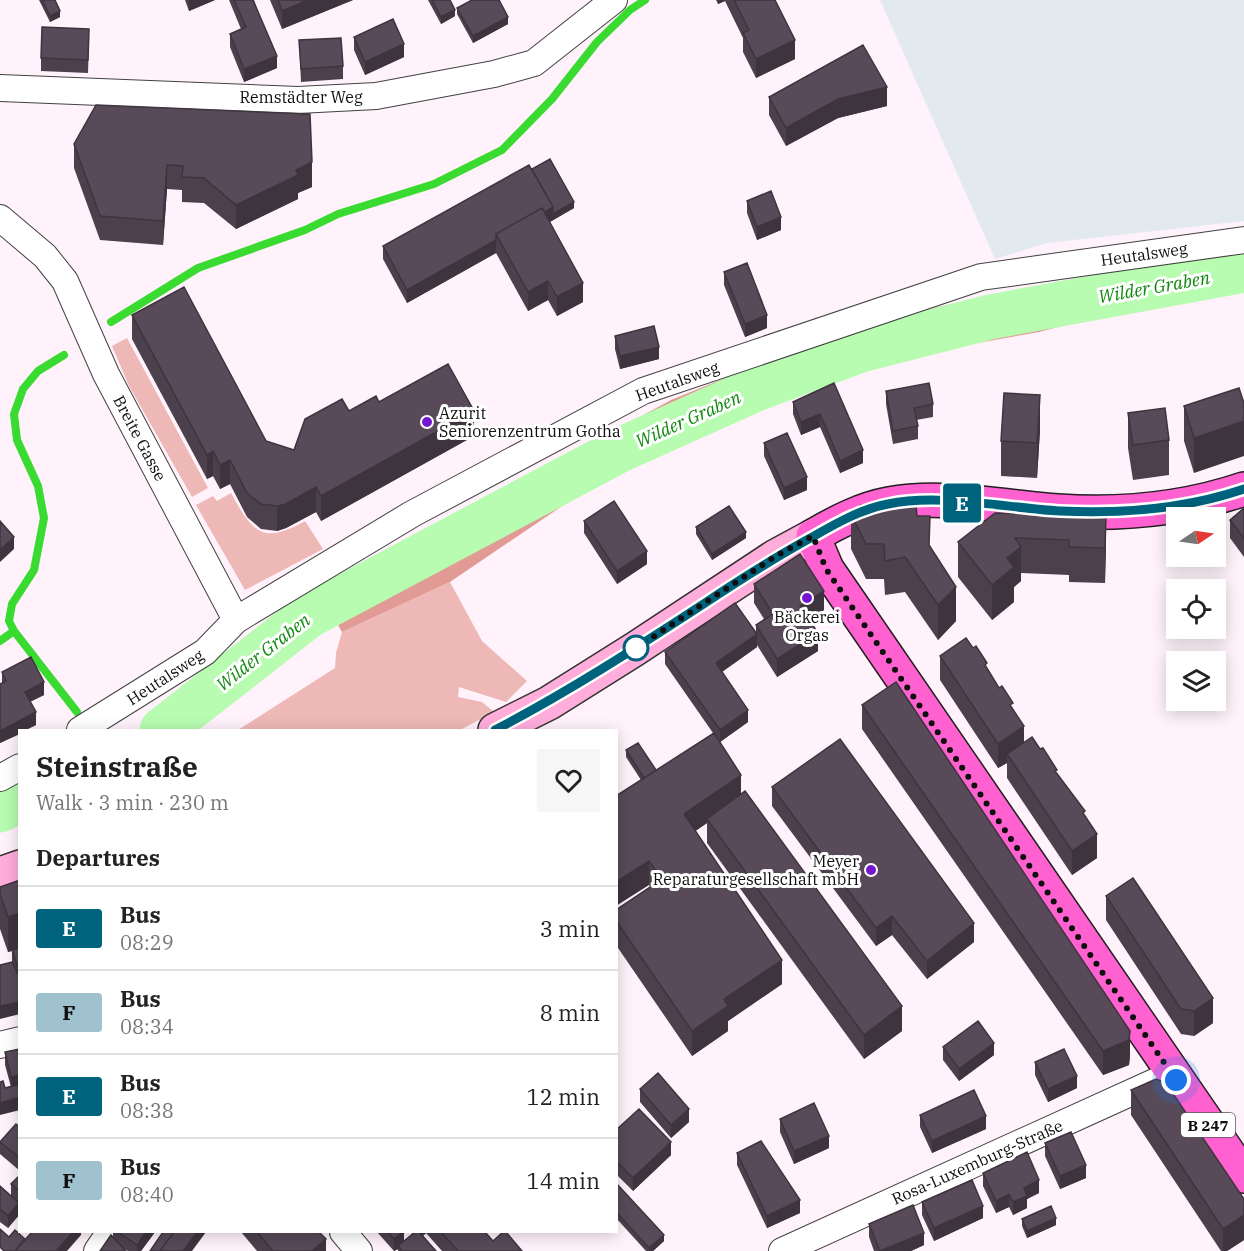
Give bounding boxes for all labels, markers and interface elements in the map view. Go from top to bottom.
street label: Remstädter Weg [239,87,363,107]
street label: Heutalsweg [1099,238,1189,270]
water label: Wilder Graben [1096,266,1212,308]
street label: Heutalsweg [632,357,722,405]
water label: Wilder Graben [632,385,745,452]
street label: Breite Gasse [109,392,171,484]
place label: Azurit Seniorenzentrum Gotha [439,403,621,441]
marker: Azurit Seniorenzentrum Gotha [420,415,434,429]
line badge: E [942,484,982,522]
text: E [955,489,969,517]
north arrow [1166,507,1226,567]
map controls [1166,507,1226,711]
button: locate [1166,579,1226,639]
marker: Bäckerei Orgas [800,591,814,605]
place label: Bäckerei Orgas [774,607,840,645]
water label: Wilder Graben [211,608,315,696]
unlabelled marker [623,635,649,661]
street label: Heutalsweg [123,645,207,709]
button: layers [1166,651,1226,711]
text: Steinstraße [36,748,198,785]
button: heart [537,749,600,812]
text: Walk · 3 min · 230 m [36,789,229,816]
text: Departures [36,843,160,872]
place label: Meyer Reparaturgesellschaft mbH [653,851,859,889]
marker: Meyer Reparaturgesellschaft mbH [864,863,878,877]
text: Bus [120,900,161,929]
text: E [62,914,76,942]
text: 3 min [540,914,600,943]
text: 08:29 [120,929,174,956]
text: Bus [120,984,161,1013]
text: F [62,998,76,1026]
text: 8 min [540,998,600,1027]
text: 08:34 [120,1013,174,1040]
your location [1161,1065,1191,1095]
text: Bus [120,1068,161,1097]
text: E [62,1082,76,1110]
text: 12 min [527,1082,600,1111]
text: 08:38 [120,1097,174,1124]
road number: B 247 [1181,1113,1235,1137]
street label: Rosa-Luxemburg-Straße [888,1115,1066,1209]
text: Bus [120,1152,161,1181]
text: F [62,1166,76,1194]
text: 14 min [527,1166,600,1195]
text: 08:40 [120,1181,174,1208]

